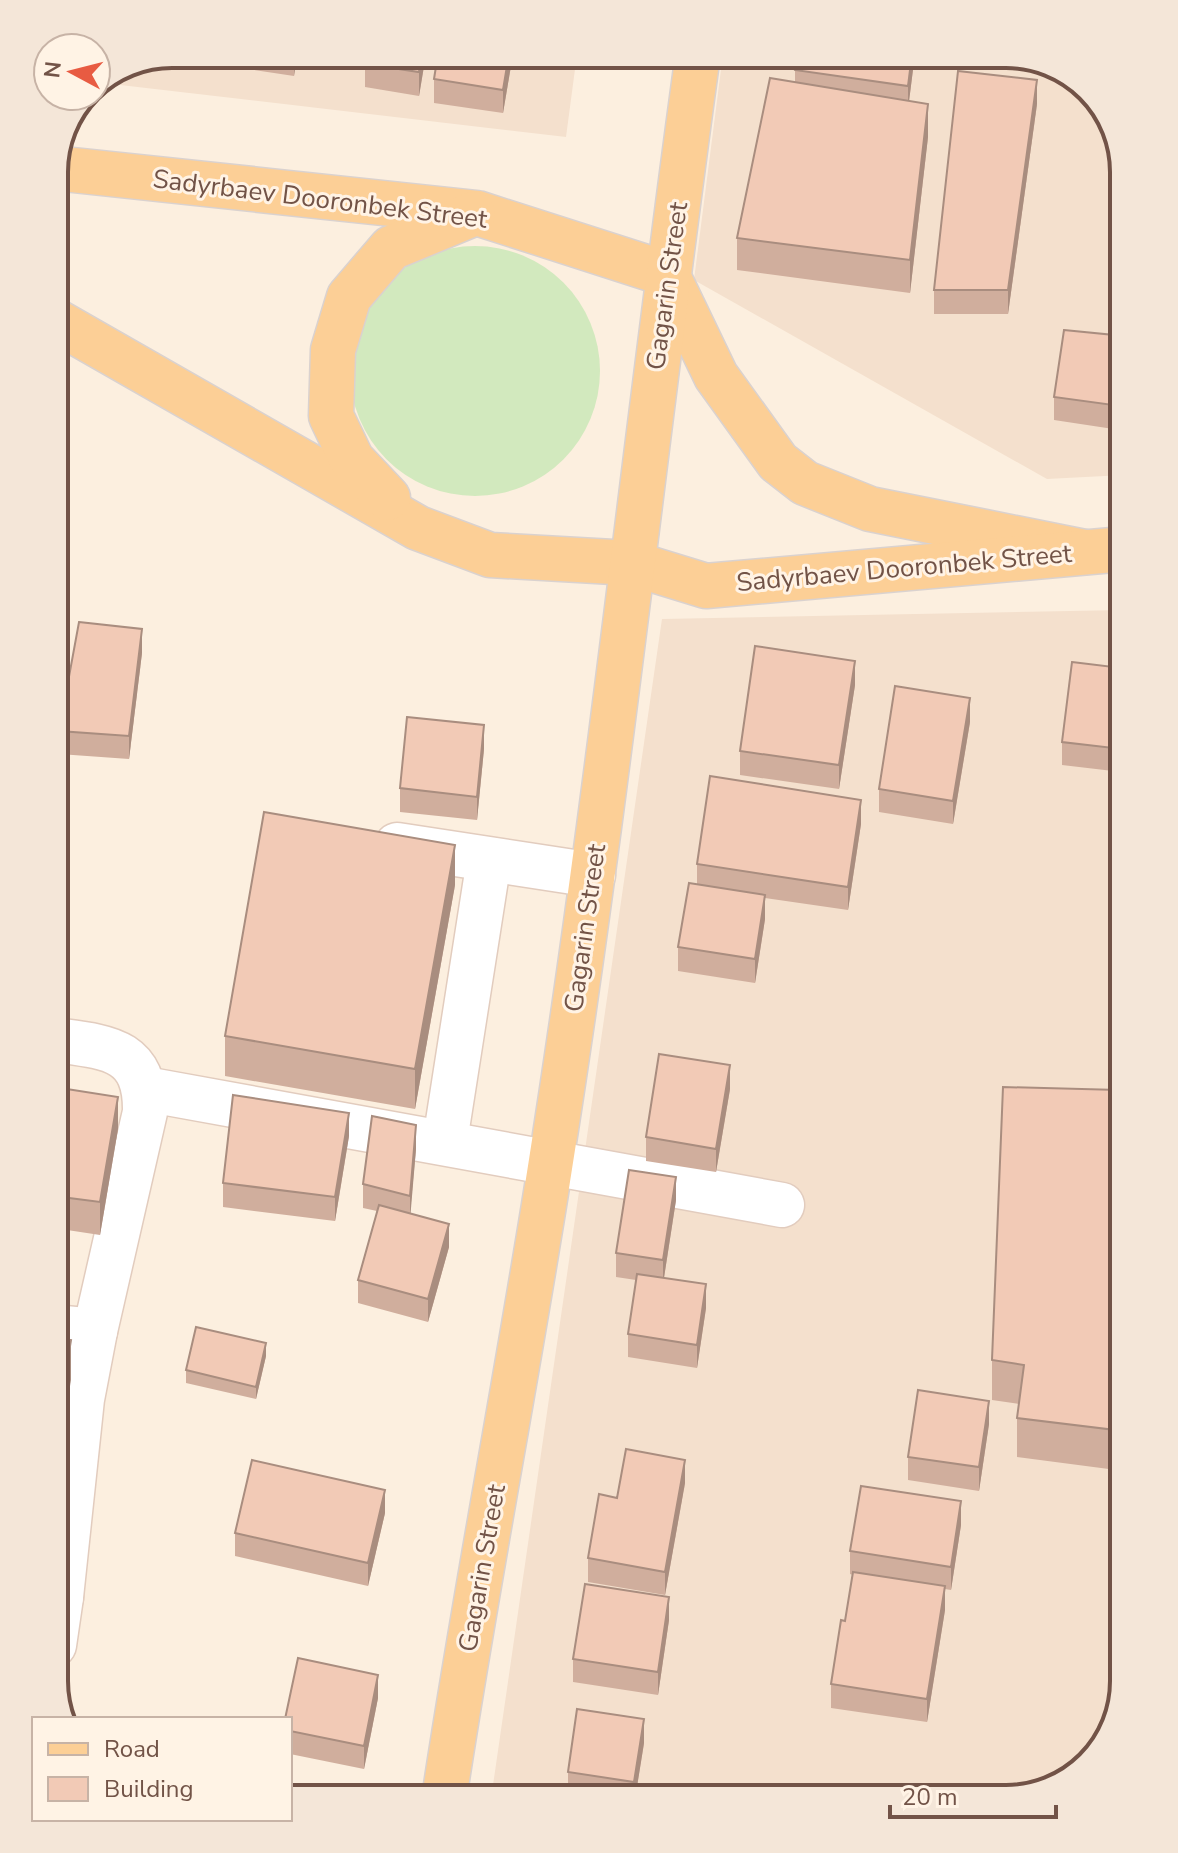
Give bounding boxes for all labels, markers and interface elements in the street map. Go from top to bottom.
north arrow [32,32,112,112]
text: N [37,60,69,80]
street label: Sadyrbaev Dooronbek Street [151,161,490,237]
street label: Gagarin Street [638,199,696,372]
street label: Sadyrbaev Dooronbek Street [735,536,1074,600]
street label: Gagarin Street [556,841,614,1014]
street label: Gagarin Street [450,1481,514,1654]
legend [32,1717,292,1821]
text: Road [104,1733,160,1765]
scale bar [890,1769,1056,1819]
text: Building [104,1773,194,1805]
text: 20 m [902,1781,958,1813]

